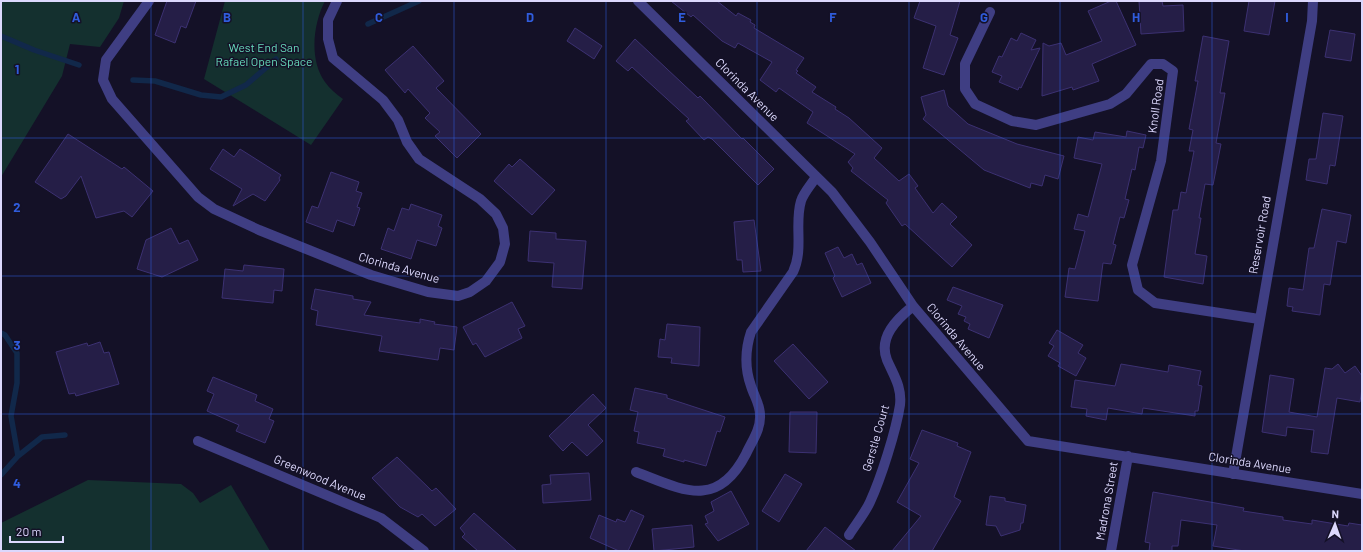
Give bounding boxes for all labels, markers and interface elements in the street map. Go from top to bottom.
text: A [72,9,81,25]
text: B [223,9,231,25]
text: C [375,9,383,25]
text: D [526,9,534,25]
text: E [678,9,686,25]
text: F [829,9,837,25]
text: G [980,9,988,25]
text: H [1132,9,1140,25]
text: I [1285,9,1289,25]
park label: West End San Rafael Open Space [216,40,312,68]
street label: Clorinda Avenue [713,55,782,124]
text: 1 [15,61,19,77]
street label: Knoll Road [1144,78,1166,134]
street label: Reservoir Road [1245,195,1273,275]
text: 2 [13,199,21,215]
street label: Clorinda Avenue [357,249,441,285]
street label: Clorinda Avenue [925,300,989,373]
text: 3 [13,337,21,353]
street label: Gerstle Court [859,403,891,473]
street label: Clorinda Avenue [1208,449,1293,475]
street label: Greenwood Avenue [272,451,369,503]
street label: Madrona Street [1092,460,1120,541]
text: 4 [13,475,21,491]
north arrow [1315,504,1355,544]
text: N [1331,507,1339,520]
scale bar [10,518,63,544]
text: 20 m [16,524,42,538]

